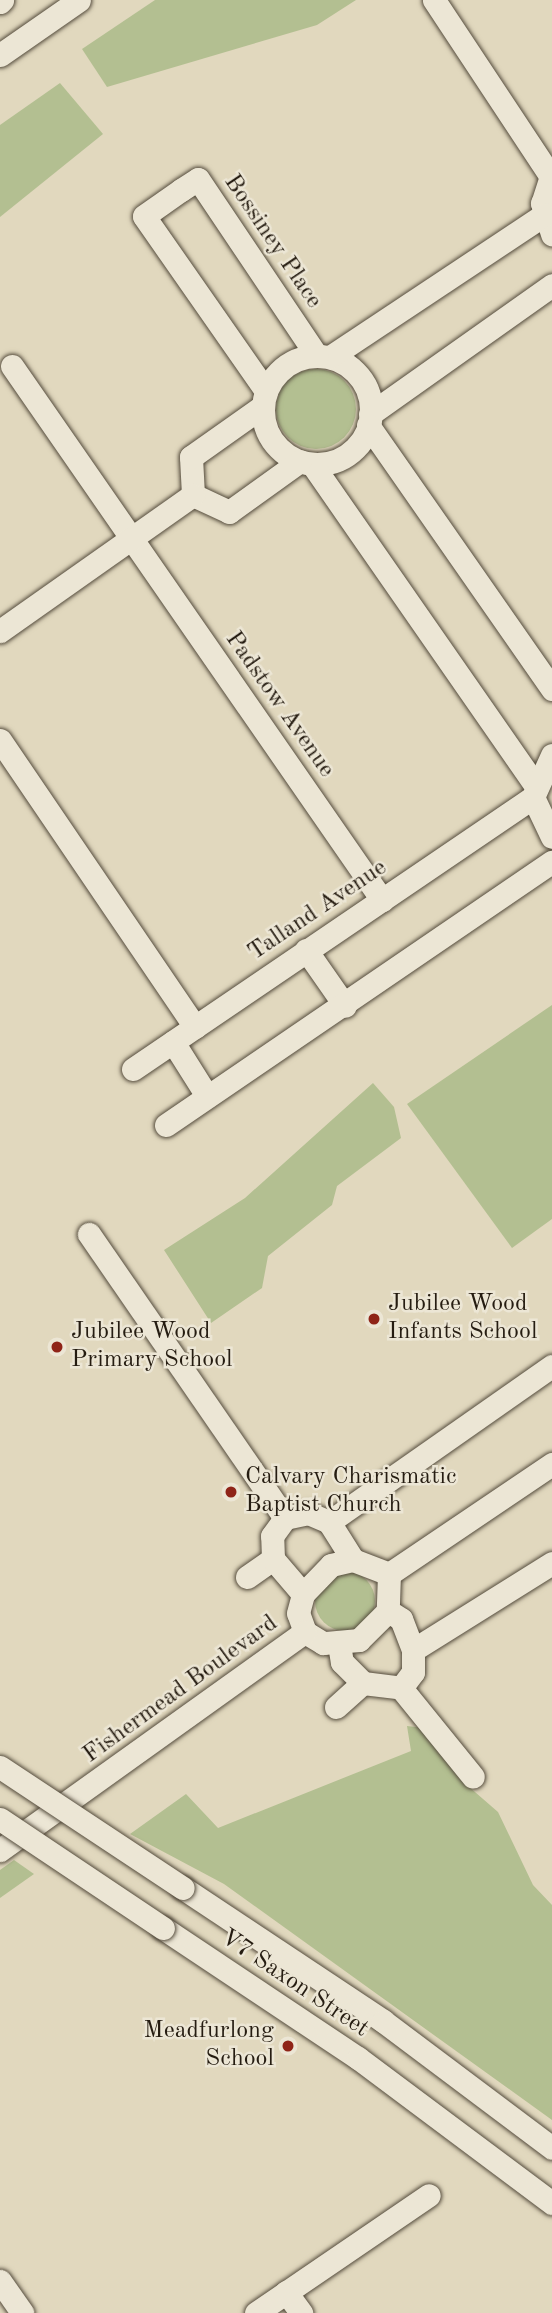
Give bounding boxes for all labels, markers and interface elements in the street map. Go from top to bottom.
street label: Bossiney Place [217,170,327,314]
street label: Padstow Avenue [218,626,340,784]
street label: Talland Avenue [243,854,393,968]
place label: Jubilee Wood Infants School [388,1291,537,1347]
marker: Jubilee Wood Infants School [366,1311,382,1327]
place label: Jubilee Wood Primary School [71,1319,233,1375]
marker: Jubilee Wood Primary School [49,1339,65,1355]
place label: Calvary Charismatic Baptist Church [245,1464,456,1520]
marker: Calvary Charismatic Baptist Church [223,1484,239,1500]
street label: Fishermead Boulevard [78,1610,284,1770]
street label: V7 Saxon Street [214,1924,374,2044]
place label: Meadfurlong School [144,2018,274,2074]
marker: Meadfurlong School [280,2038,296,2054]

